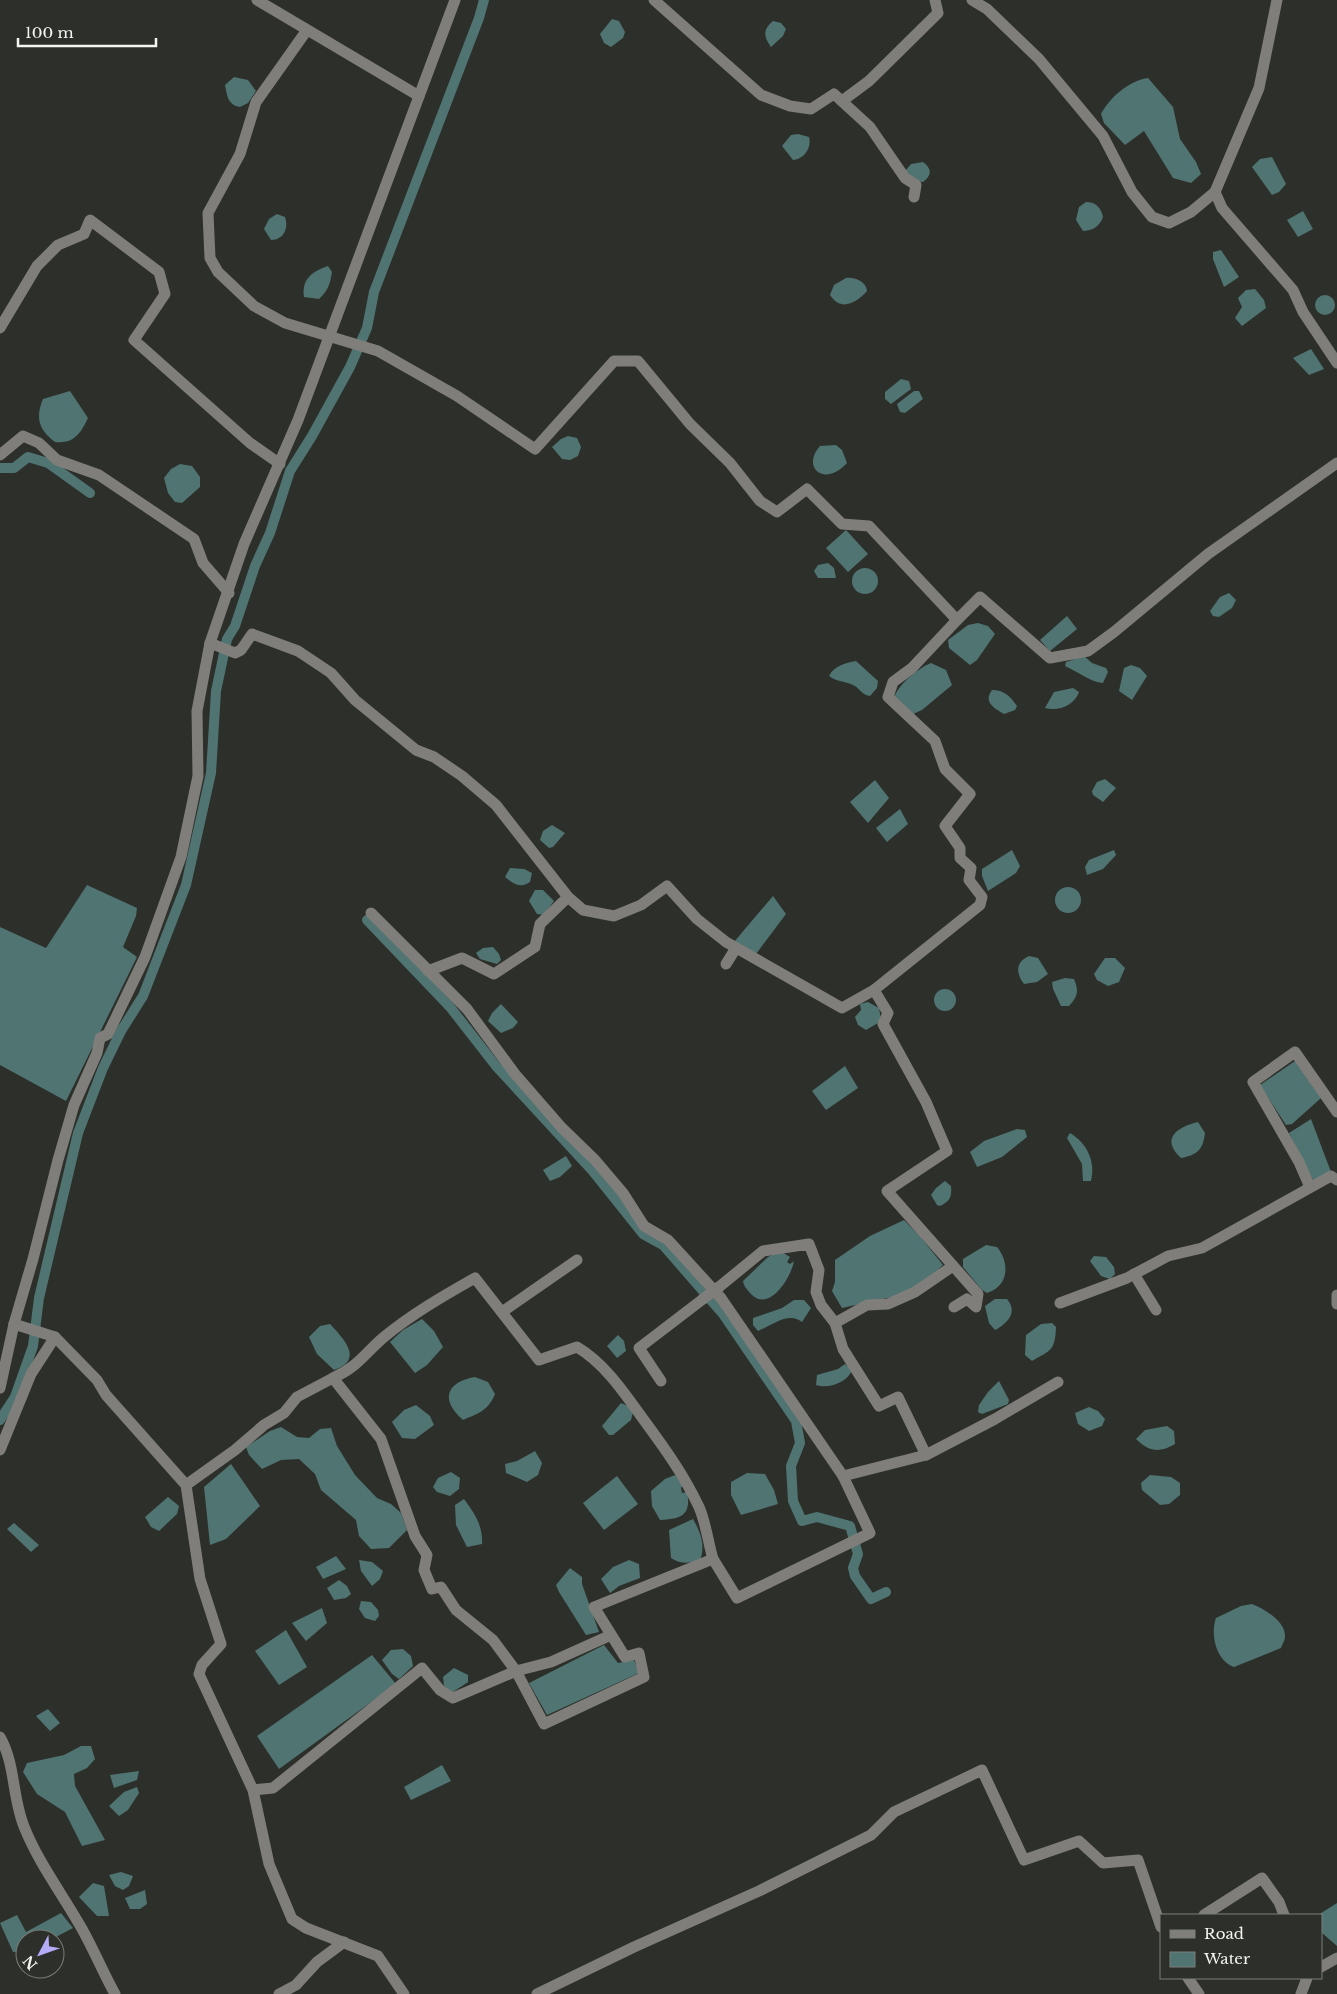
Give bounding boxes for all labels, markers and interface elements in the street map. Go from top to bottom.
scale bar [18,15,155,47]
text: 100 m [25,23,74,42]
legend [1160,1914,1322,1979]
text: Road [1204,1924,1244,1943]
north arrow [15,1929,65,1979]
text: Water [1203,1949,1251,1968]
text: N [19,1952,41,1973]

